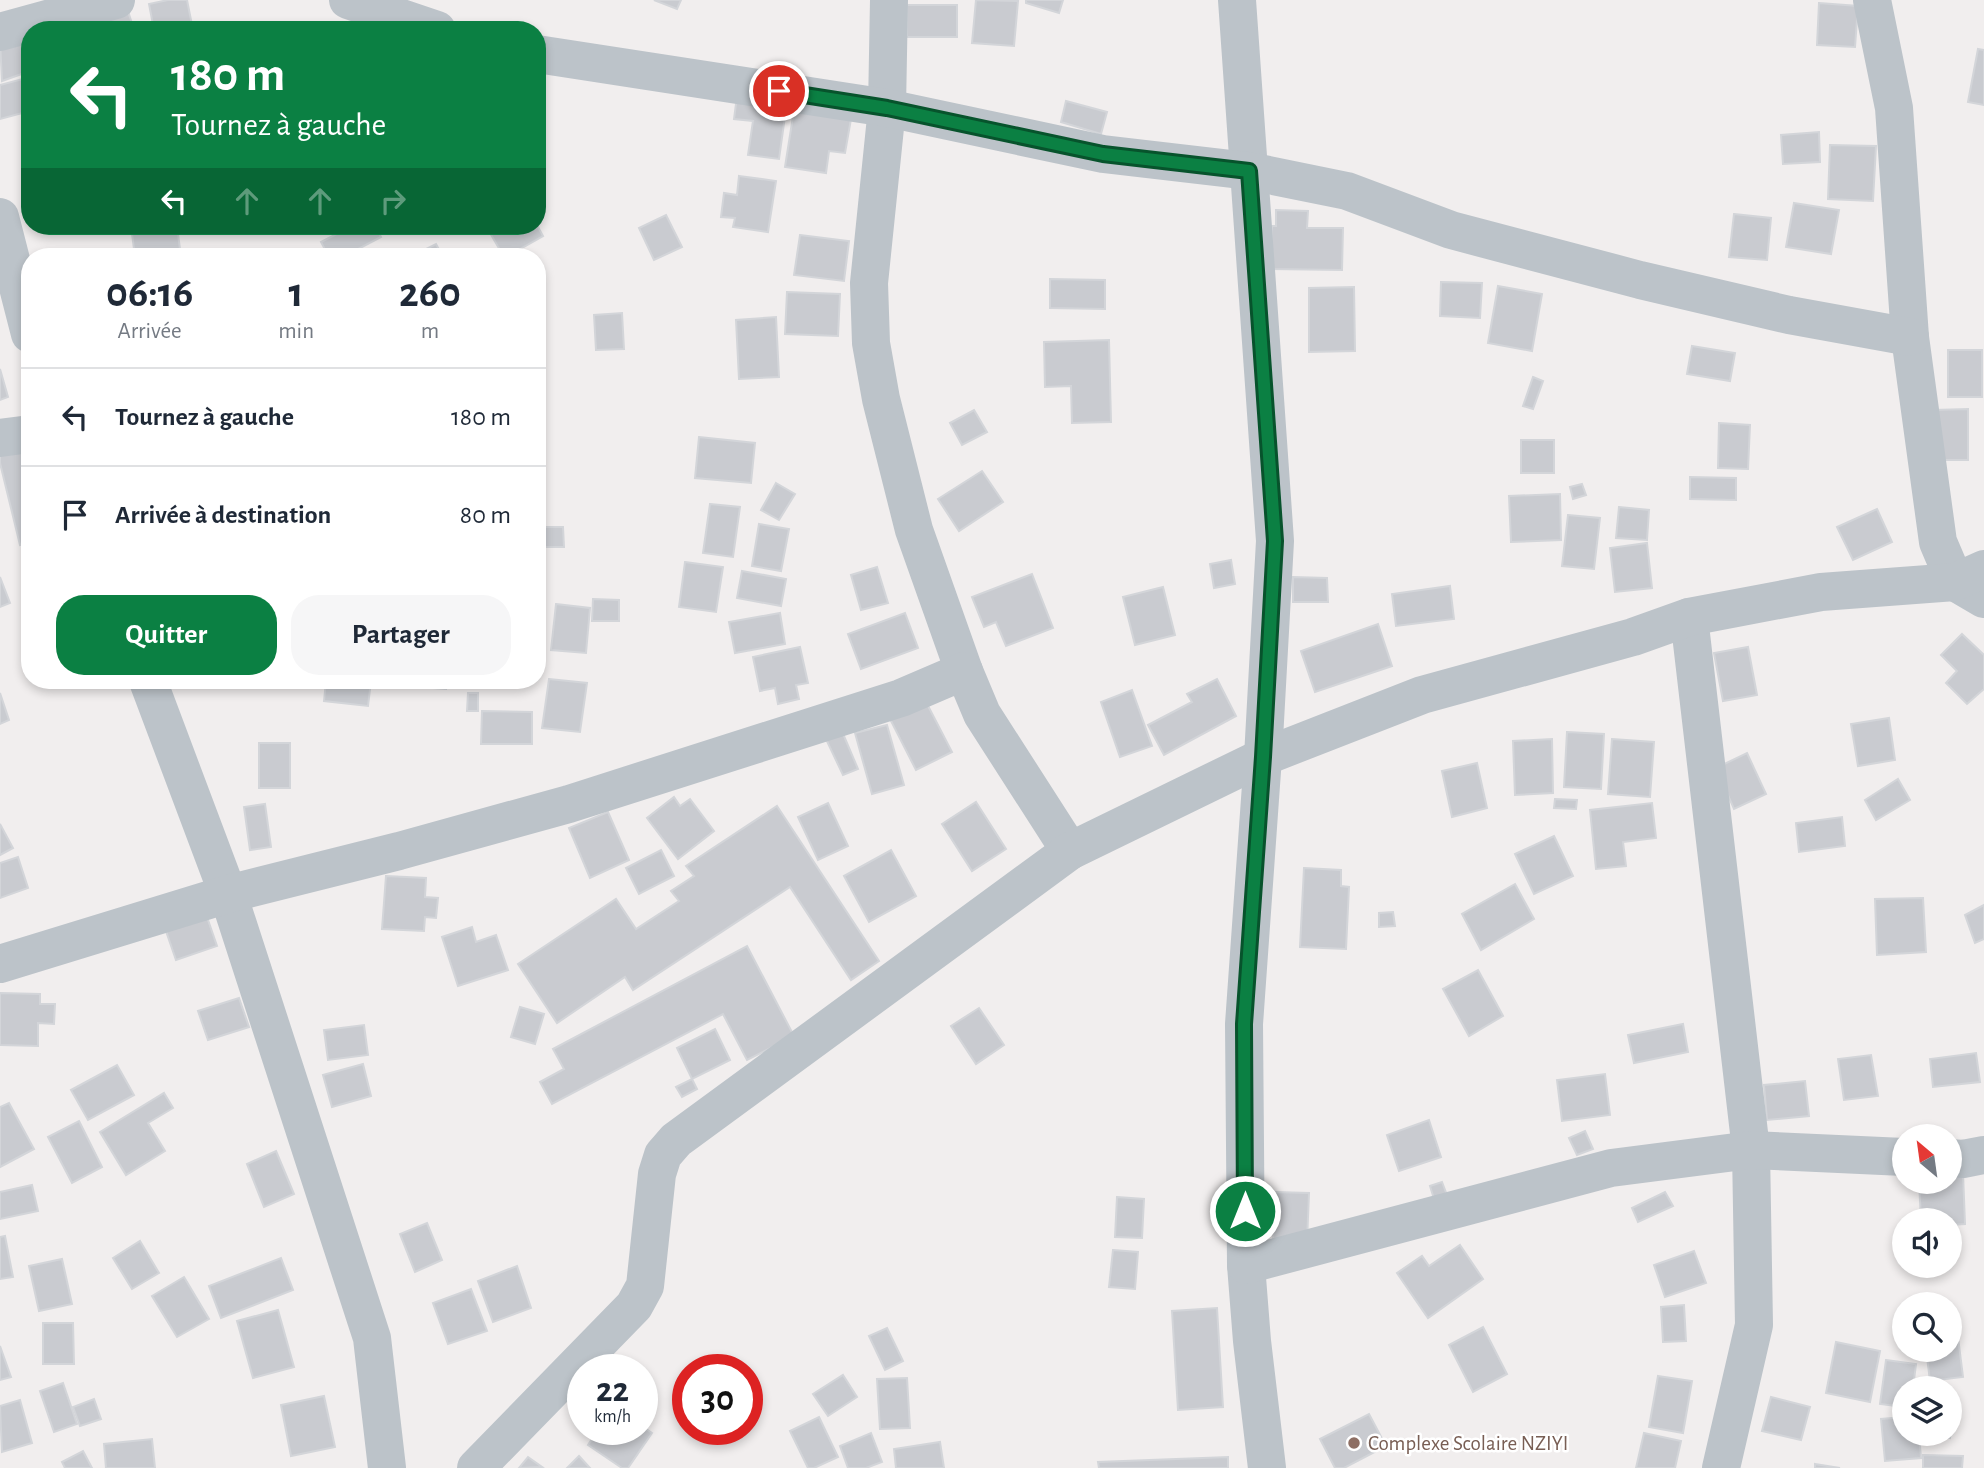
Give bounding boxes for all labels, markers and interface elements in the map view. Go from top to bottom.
icon: left [56,49,147,140]
text: 180 m [171,51,285,100]
pin [749,61,809,121]
icon: arrive [760,72,798,110]
text: Tournez à gauche [171,109,386,141]
icon: left [155,182,193,220]
icon: ahead [228,182,266,220]
icon: ahead [301,182,339,220]
icon: right [374,182,412,220]
text: 06:16 [106,272,193,314]
text: 1 [289,272,304,314]
text: 260 [399,272,461,314]
text: Arrivée [118,320,182,343]
text: min [278,320,314,343]
text: m [421,320,439,343]
icon: left [56,398,94,436]
text: Tournez à gauche [115,404,294,430]
text: 180 m [451,404,511,430]
icon: arrive [56,496,94,534]
text: Arrivée à destination [115,502,331,528]
text: 80 m [460,502,511,528]
button: Quitter [56,595,277,675]
button: Partager [291,595,511,675]
north arrow [1892,1124,1962,1194]
map controls [1892,1124,1962,1446]
position arrow [1208,1174,1282,1248]
button: sound [1892,1208,1962,1278]
button: search [1892,1292,1962,1362]
speed limit sign: 30 [672,1354,763,1445]
text: 22 [596,1373,629,1408]
button: layers [1892,1376,1962,1446]
text: km/h [594,1408,631,1426]
place label: Complexe Scolaire NZIYI [1368,1433,1568,1454]
marker: Complexe Scolaire NZIYI [1346,1435,1362,1451]

